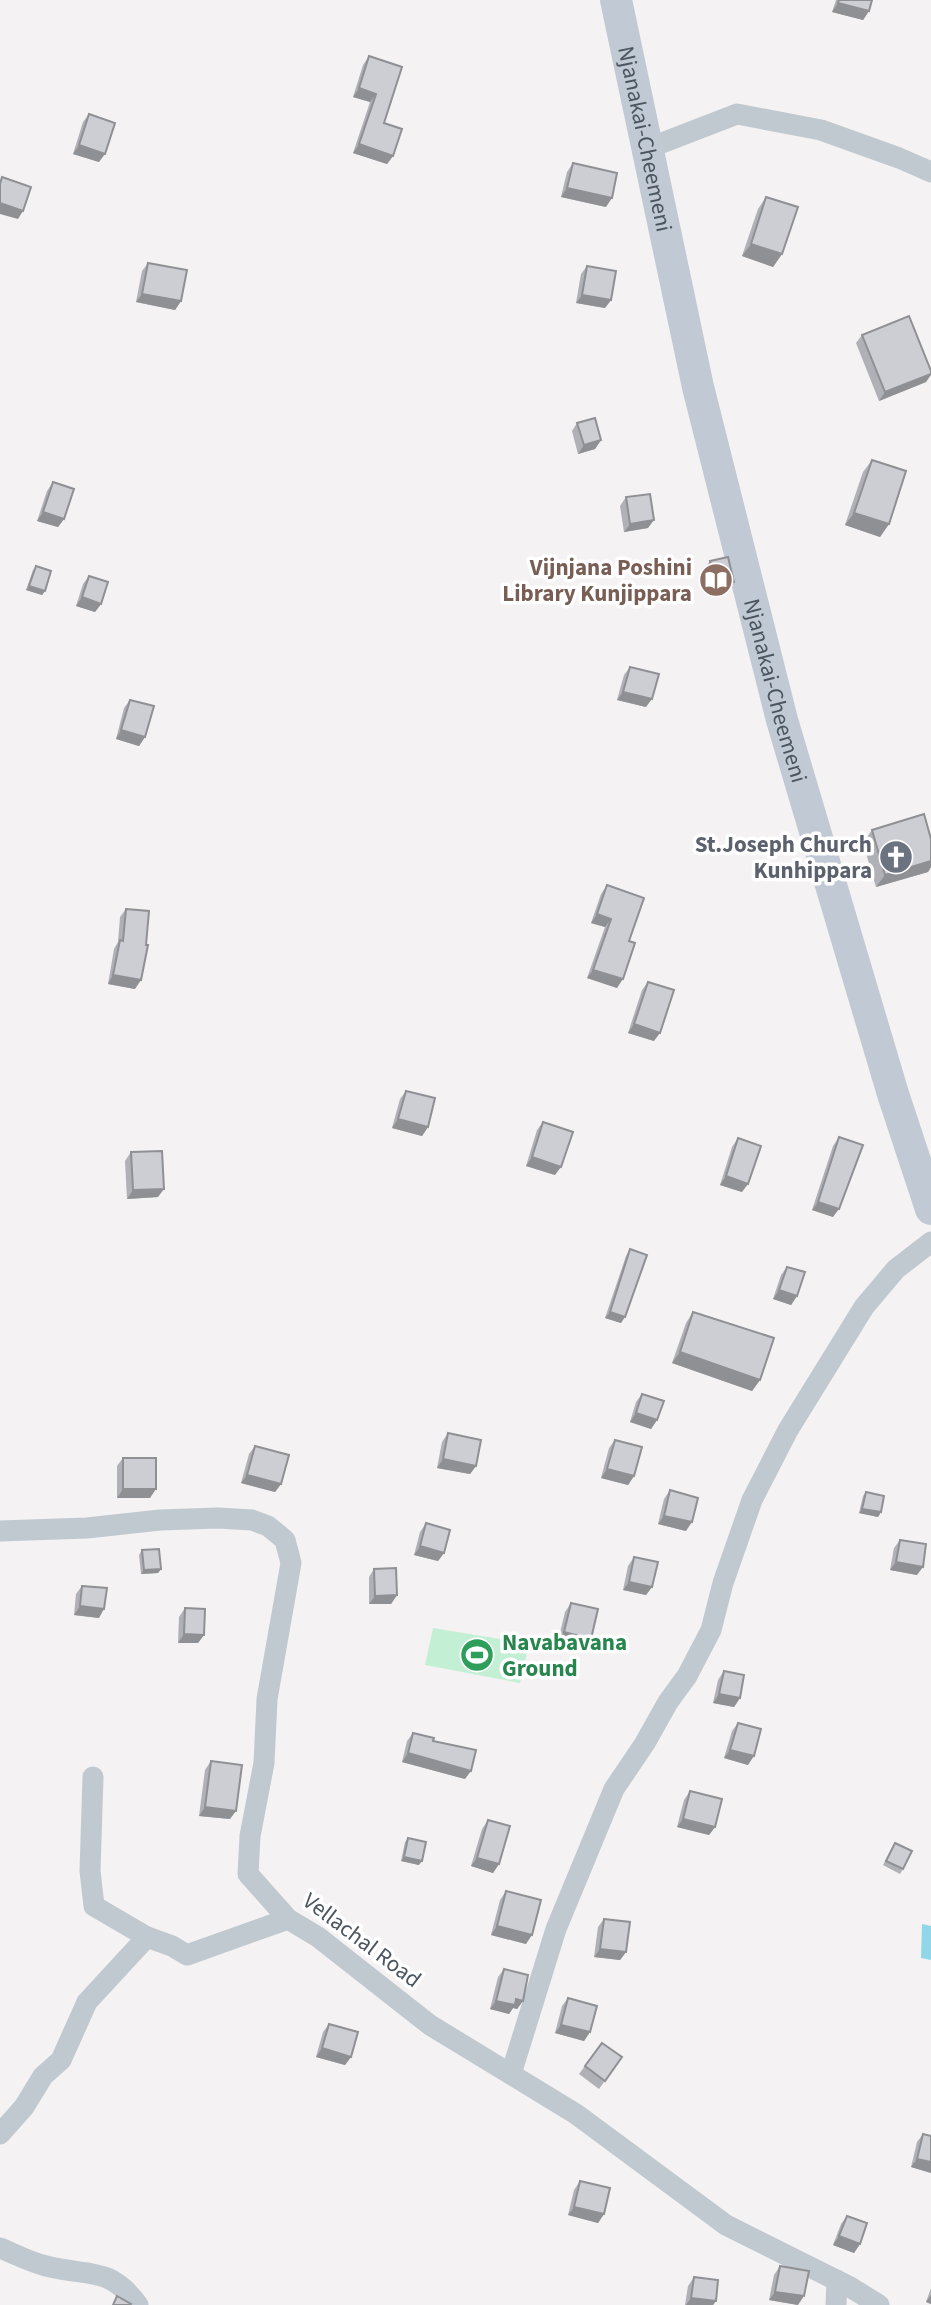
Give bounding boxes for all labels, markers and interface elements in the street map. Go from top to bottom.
street label: Njanakai-Cheemeni [610,43,681,235]
place label: Vijnjana Poshini Library Kunjippara [502,551,692,610]
library icon: Vijnjana Poshini Library Kunjippara [697,561,735,599]
street label: Njanakai-Cheemeni [736,595,816,787]
place label: St.Joseph Church Kunhippara [695,828,872,887]
church icon: St.Joseph Church Kunhippara [877,838,915,876]
place label: Navabavana Ground [502,1626,627,1685]
sports icon: Navabavana Ground [458,1636,496,1674]
street label: Vellachal Road [296,1884,428,1996]

